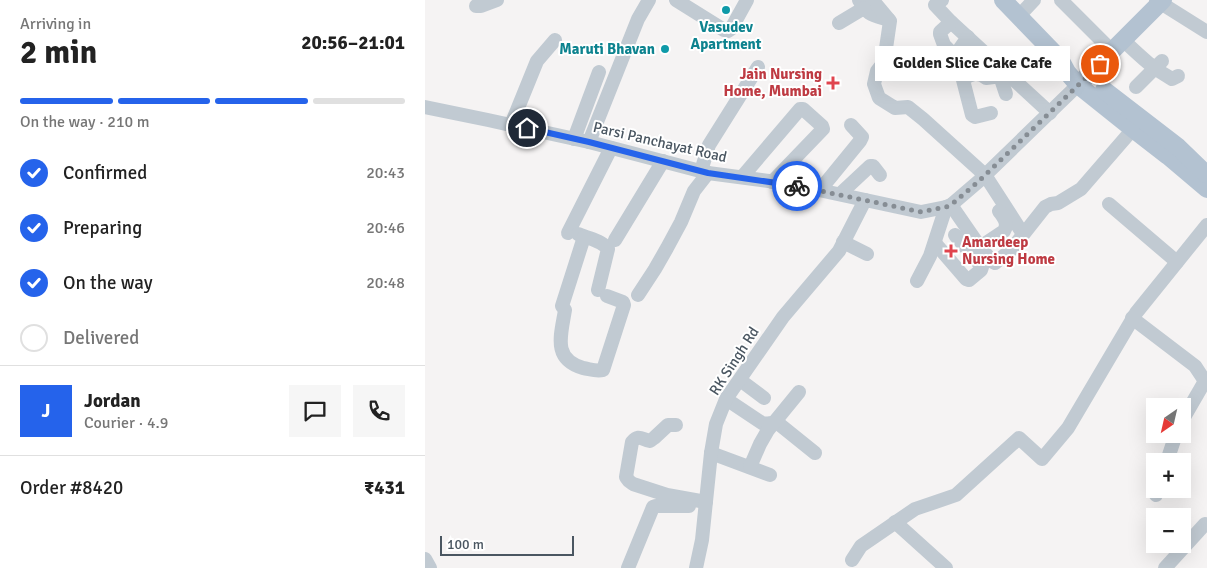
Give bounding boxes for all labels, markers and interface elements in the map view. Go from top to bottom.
marker: Vasudev Apartment [720,4,732,16]
text: Arriving in [20,14,91,34]
place label: Vasudev Apartment [691,18,762,53]
text: 20:56–21:01 [301,31,405,55]
text: 2 min [20,33,97,72]
place label: Maruti Bhavan [559,40,655,58]
marker: Maruti Bhavan [659,43,671,55]
pin [1079,43,1121,85]
callout: Golden Slice Cake Cafe [875,46,1070,82]
icon: bag [1086,50,1114,78]
text: Golden Slice Cake Cafe [893,53,1052,73]
place label: Jain Nursing Home, Mumbai [723,65,822,100]
marker: Jain Nursing Home, Mumbai [826,76,840,90]
pin [506,107,548,149]
text: On the way · 210 m [20,112,150,132]
icon: home [513,114,541,142]
street label: Parsi Panchayat Road [591,118,729,166]
icon: check [20,159,48,187]
text: Confirmed [63,161,147,185]
courier [772,161,822,211]
text: 20:43 [366,163,405,183]
icon: bike [783,172,811,200]
icon: check [20,214,48,242]
text: Preparing [63,216,142,240]
text: 20:46 [366,218,405,238]
place label: Amardeep Nursing Home [962,233,1055,268]
marker: Amardeep Nursing Home [944,244,958,258]
icon: check [20,269,48,297]
text: On the way [63,271,153,295]
text: 20:48 [366,273,405,293]
street label: RK Singh Rd [705,323,763,399]
text: Delivered [63,326,139,350]
button: chat [289,385,341,437]
button: phone [353,385,405,437]
text: Jordan [84,389,141,413]
north arrow [1146,398,1191,442]
map controls [1146,398,1191,553]
text: J [42,399,50,423]
text: Courier · 4.9 [84,413,168,433]
button: + [1146,453,1191,498]
text: Order #8420 [20,476,123,500]
text: ₹431 [364,476,405,500]
button: − [1146,508,1191,553]
scale bar [440,533,574,556]
text: 100 m [447,536,484,553]

